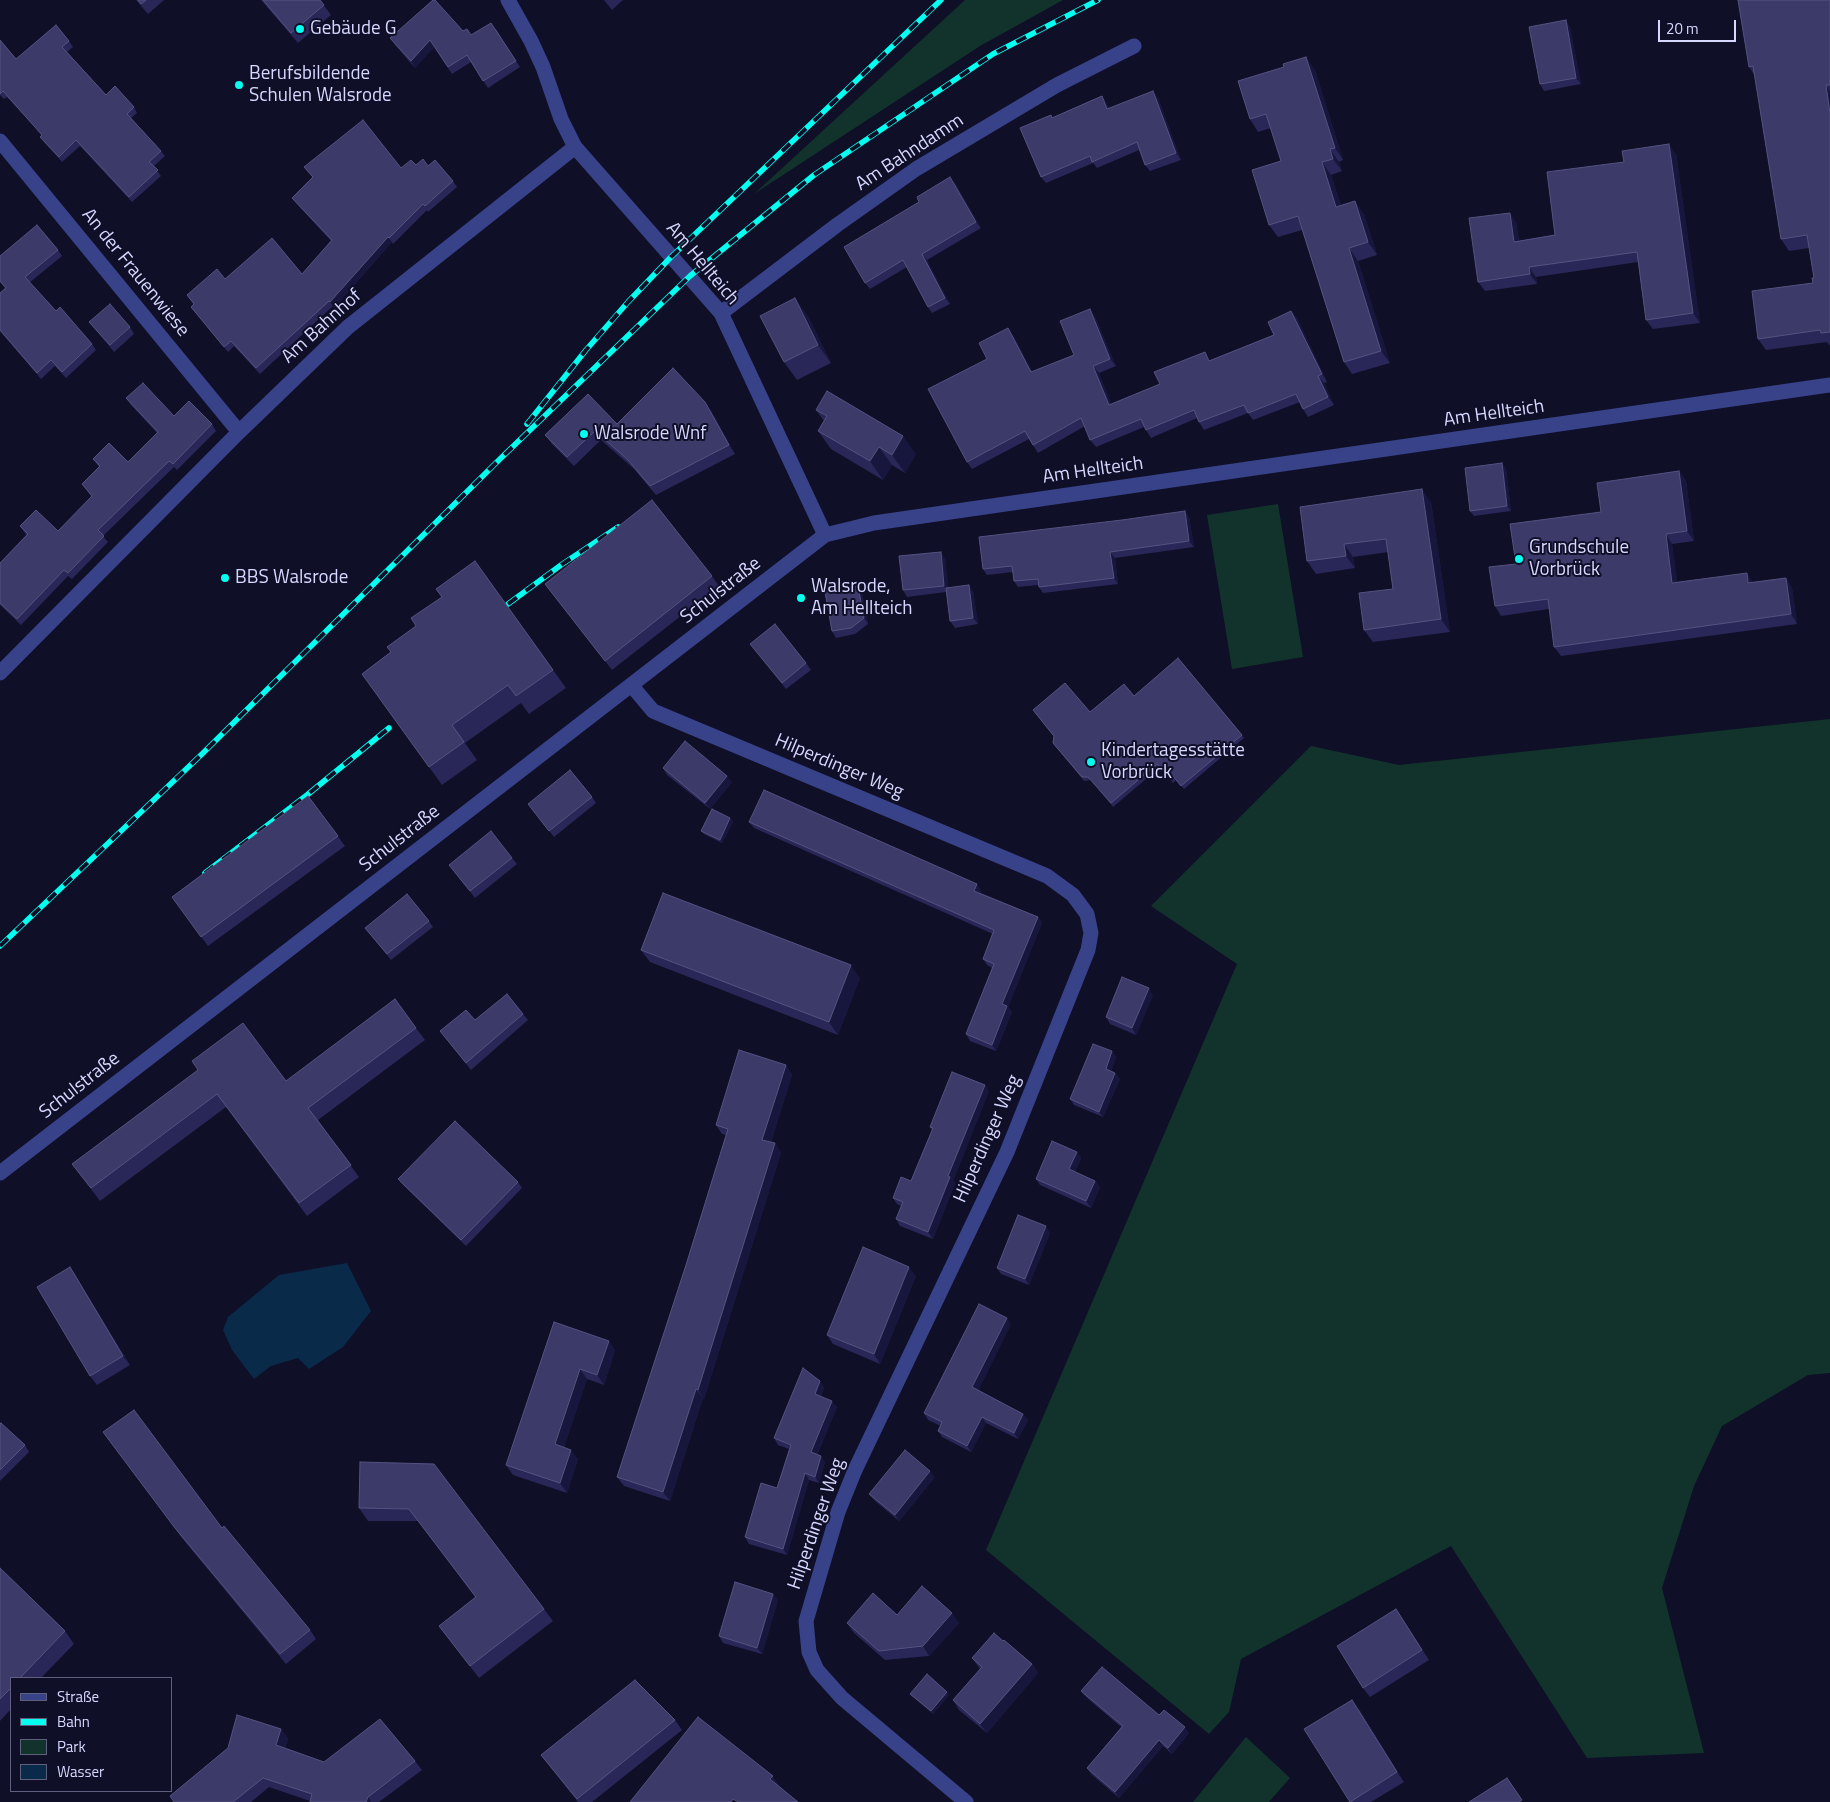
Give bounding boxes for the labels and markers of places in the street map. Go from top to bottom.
place label: Gebäude G [310,18,396,40]
marker: Gebäude G [294,23,306,35]
place label: Berufsbildende Schulen Walsrode [249,63,392,107]
marker: Berufsbildende Schulen Walsrode [233,79,245,91]
place label: Walsrode Wnf [594,423,707,445]
marker: Walsrode Wnf [578,428,590,440]
place label: Grundschule Vorbrück [1529,537,1629,581]
marker: Grundschule Vorbrück [1513,553,1525,565]
place label: BBS Walsrode [235,567,348,589]
marker: BBS Walsrode [219,572,231,584]
place label: Walsrode, Am Hellteich [811,576,912,620]
marker: Walsrode, Am Hellteich [795,592,807,604]
place label: Kindertagesstätte Vorbrück [1101,740,1245,784]
marker: Kindertagesstätte Vorbrück [1085,756,1097,768]

